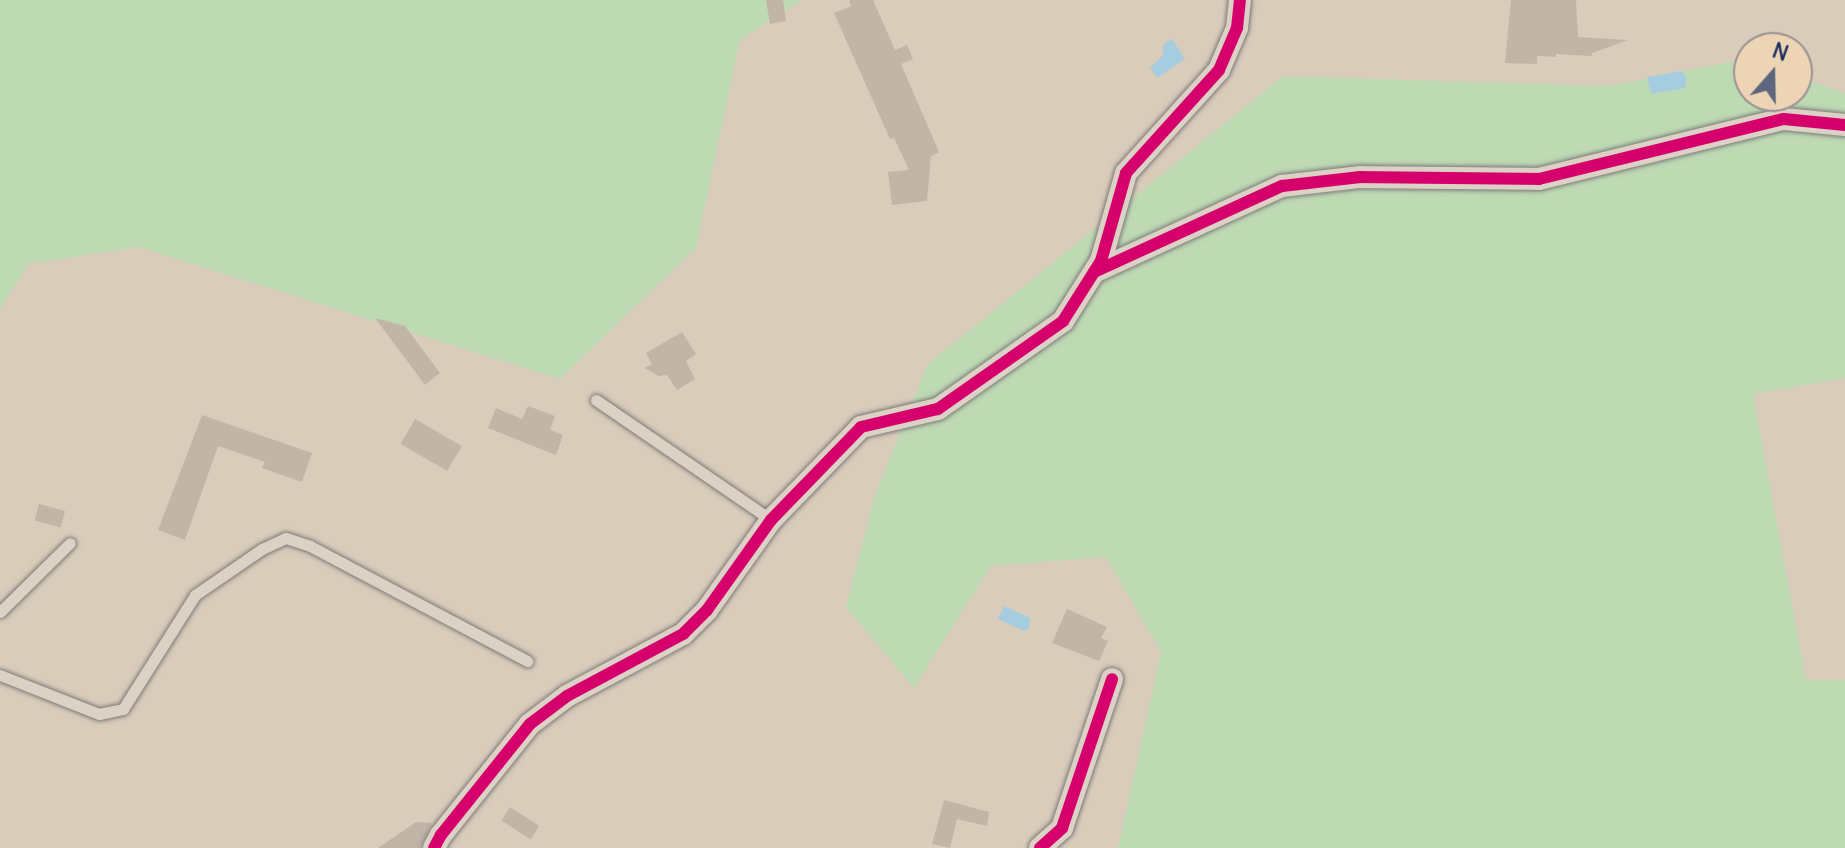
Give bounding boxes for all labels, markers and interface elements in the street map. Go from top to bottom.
north arrow [1733,32,1813,112]
text: N [1769,36,1792,67]

